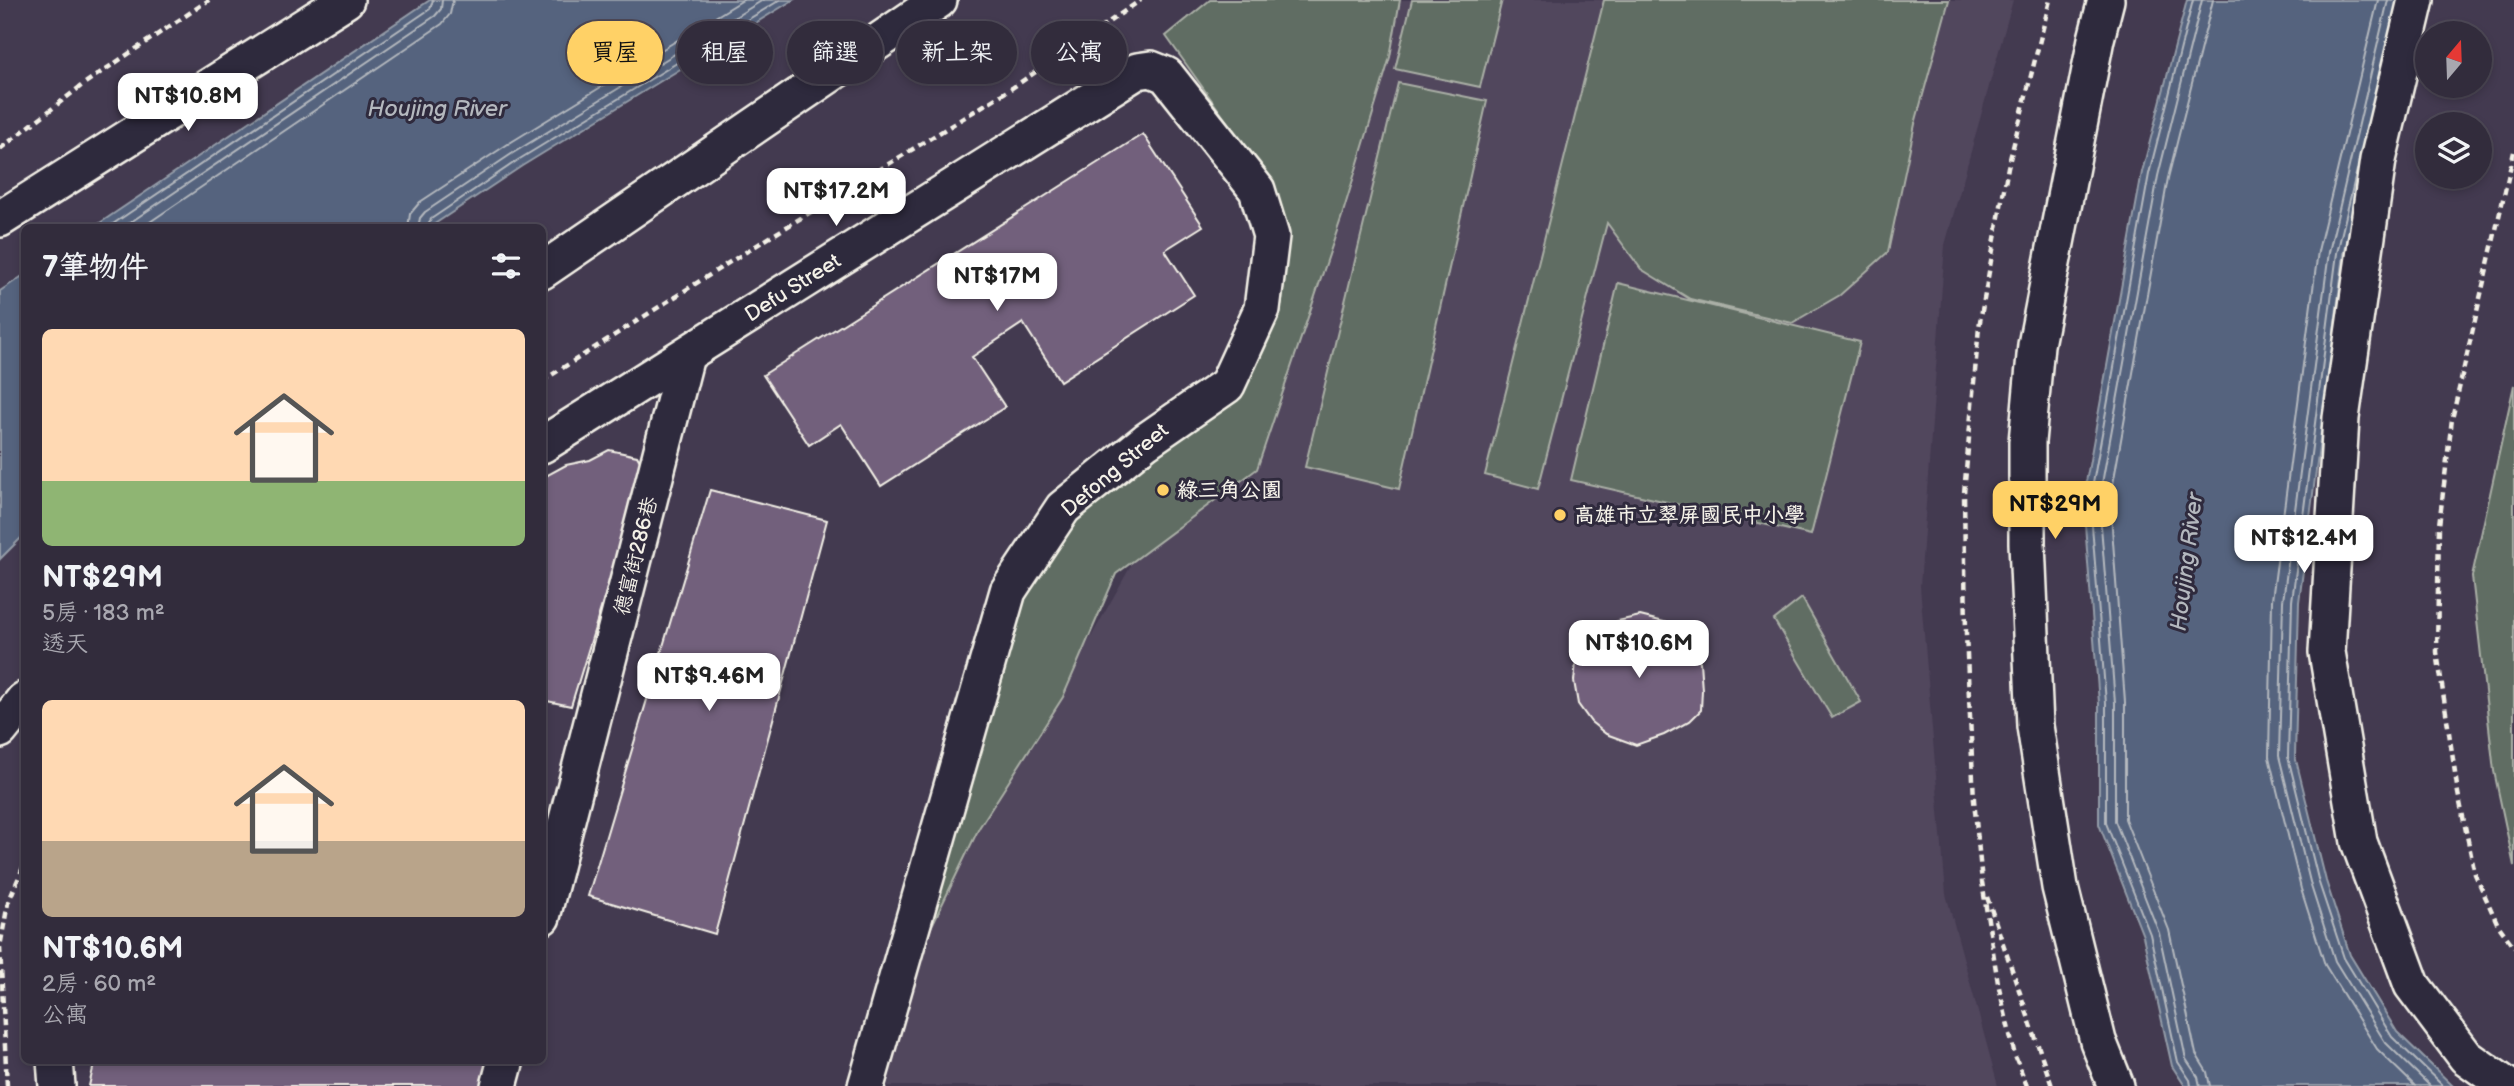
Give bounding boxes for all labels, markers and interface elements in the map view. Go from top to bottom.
chip: 買屋 [567,21,663,84]
chip: 租屋 [677,21,773,84]
chip: 篩選 [787,21,883,84]
chip: 新上架 [897,21,1017,84]
chip: 公寓 [1031,21,1127,84]
north arrow [2415,21,2492,98]
map controls [2415,21,2492,189]
pin: NT$10.8M [116,74,260,133]
text: NT$10.8M [134,82,242,110]
water label: Houjing River [368,95,508,123]
button: layers [2415,112,2492,189]
pin: NT$17.2M [764,168,908,228]
text: NT$17.2M [783,177,889,205]
icon: filters [487,247,525,285]
street label: Defu Street [740,248,846,327]
text: 7筆物件 [42,250,149,286]
pin: NT$17M [940,254,1054,313]
text: NT$17M [953,262,1041,290]
icon: home [221,375,347,501]
street label: Defong Street [1056,418,1174,522]
place label: 綠三角公園 [1177,478,1282,503]
marker: 綠三角公園 [1155,482,1171,498]
pin: NT$29M [1998,482,2112,541]
text: NT$29M [2009,490,2101,518]
water label: Houjing River [2165,490,2210,633]
street label: 德富街286巷 [609,494,663,618]
place label: 高雄市立翠屏國民中小學 [1574,503,1805,528]
marker: 高雄市立翠屏國民中小學 [1552,507,1568,523]
pin: NT$12.4M [2232,516,2376,575]
text: NT$12.4M [2250,524,2358,552]
text: NT$29M [42,560,163,596]
text: 5房 · 183 m² [42,599,165,627]
pin: NT$10.6M [1567,620,1711,680]
text: NT$10.6M [1585,629,1693,657]
text: 透天 [42,630,88,658]
pin: NT$9.46M [637,654,781,713]
text: NT$9.46M [653,662,765,690]
icon: home [221,746,347,872]
text: NT$10.6M [42,931,183,967]
text: 2房 · 60 m² [42,970,156,998]
text: 公寓 [42,1001,88,1029]

